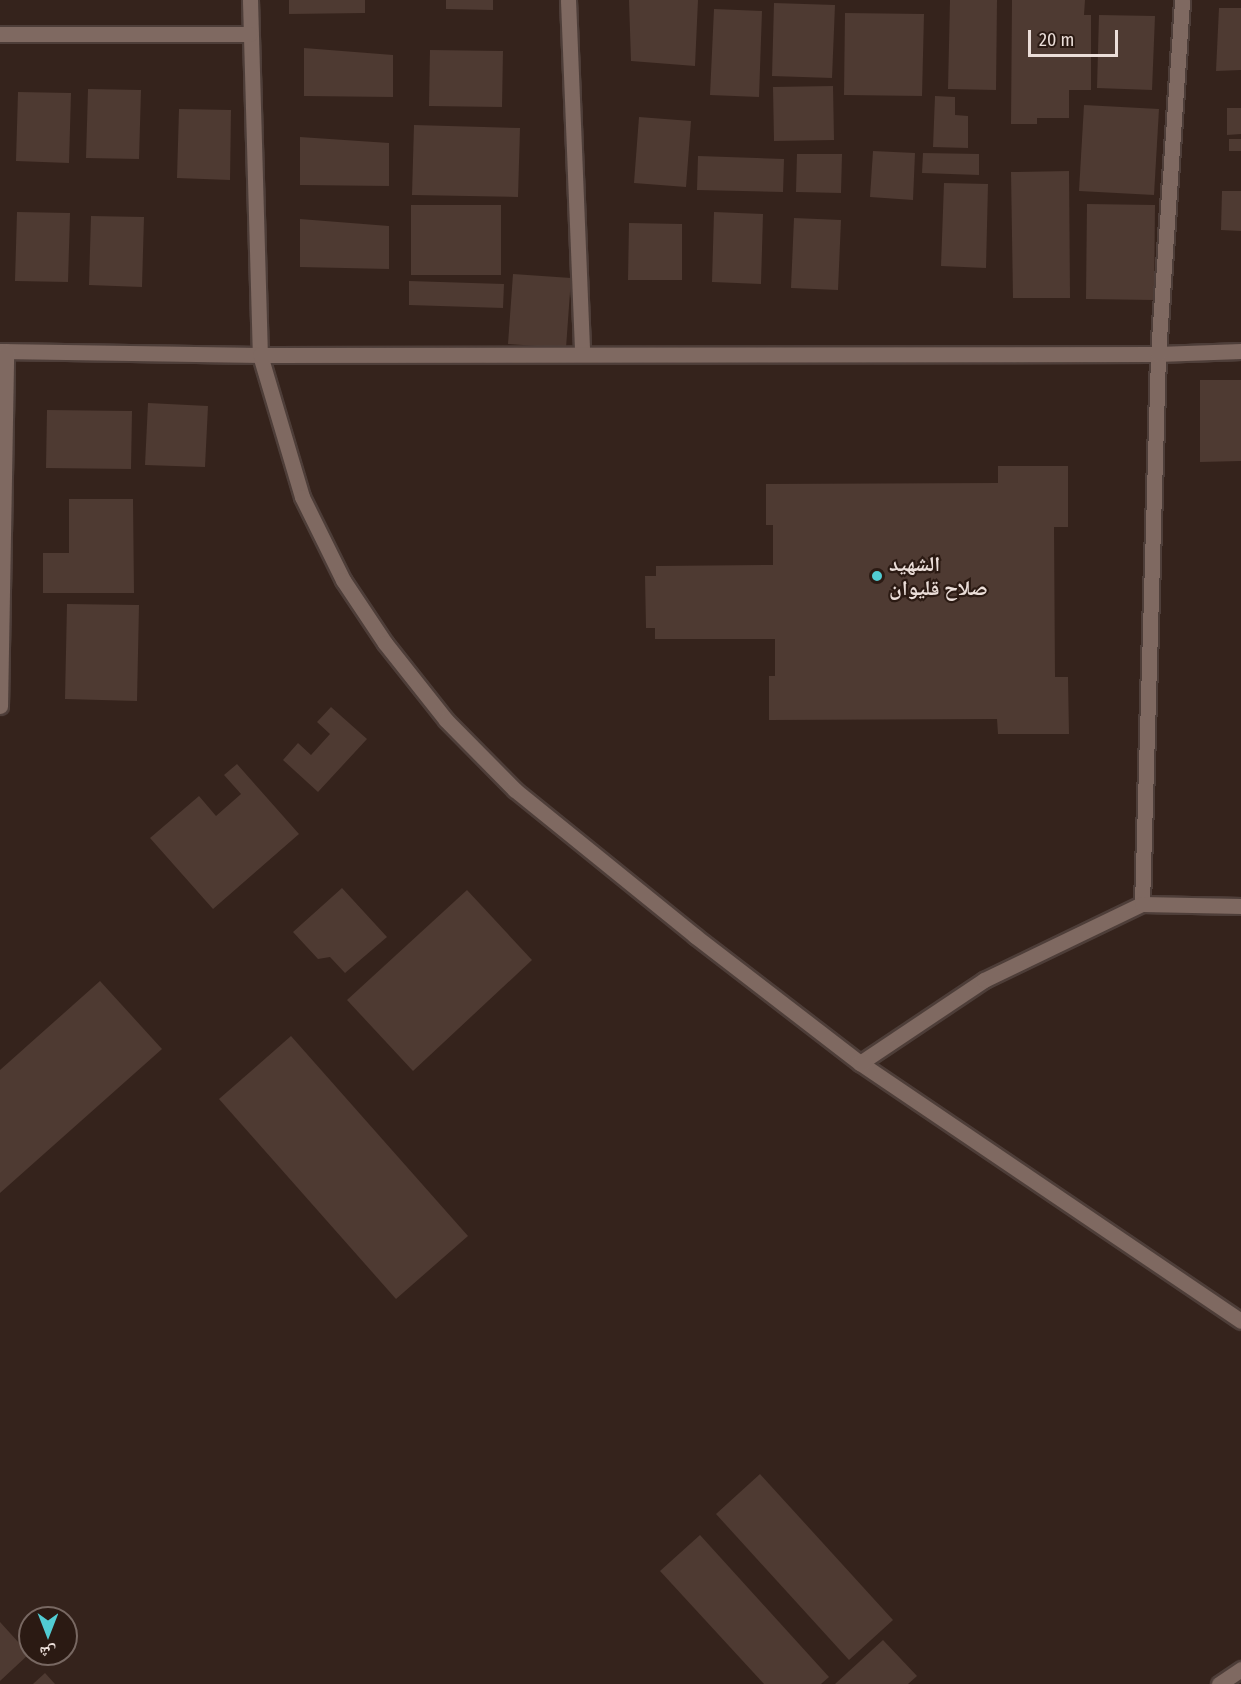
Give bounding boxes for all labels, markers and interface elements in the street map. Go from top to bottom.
scale bar [1031,18,1121,56]
text: 20 m [1039,29,1074,51]
place label: الشهيد صلاح قليوان [889,551,988,601]
marker: الشهيد صلاح قليوان [870,569,884,583]
north arrow [18,1606,78,1666]
text: ش [40,1643,57,1662]

